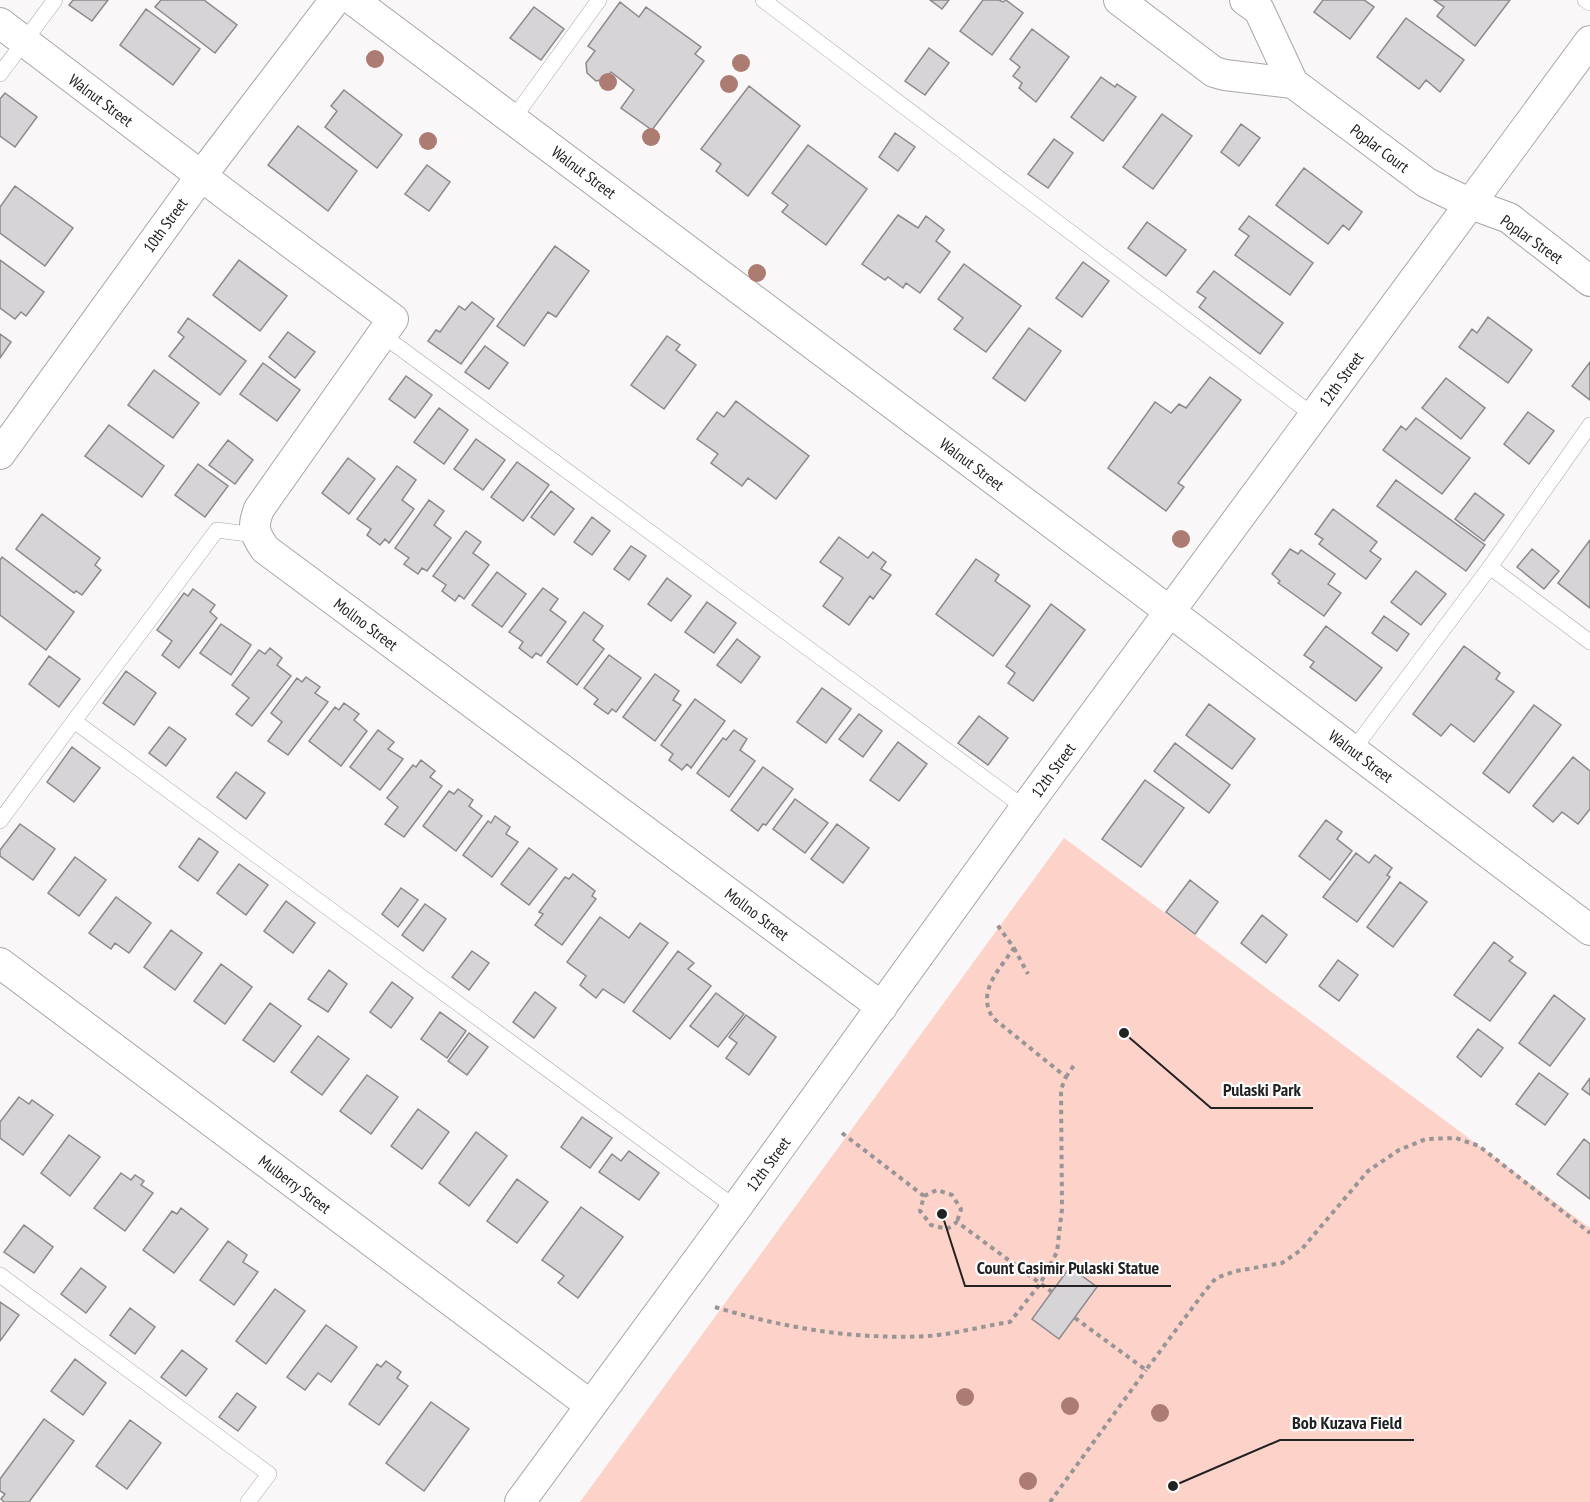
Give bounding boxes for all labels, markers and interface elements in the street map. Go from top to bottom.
street label: Walnut Street [65,69,138,131]
street label: Poplar Court [1347,119,1414,177]
street label: Walnut Street [548,141,621,203]
street label: 10th Street [139,193,192,256]
street label: Poplar Street [1497,210,1568,268]
street label: 12th Street [1315,347,1368,410]
street label: Walnut Street [936,433,1009,495]
street label: Mollno Street [330,593,402,655]
street label: Walnut Street [1325,725,1398,787]
street label: 12th Street [1027,738,1080,801]
street label: Mollno Street [721,883,793,945]
callout: Pulaski Park [1211,1072,1313,1108]
text: Pulaski Park [1223,1078,1301,1101]
street label: 12th Street [742,1132,795,1195]
street label: Mulberry Street [255,1150,336,1218]
callout: Count Casimir Pulaski Statue [965,1250,1171,1286]
text: Count Casimir Pulaski Statue [977,1256,1159,1279]
callout: Bob Kuzava Field [1280,1404,1414,1440]
text: Bob Kuzava Field [1292,1411,1402,1434]

